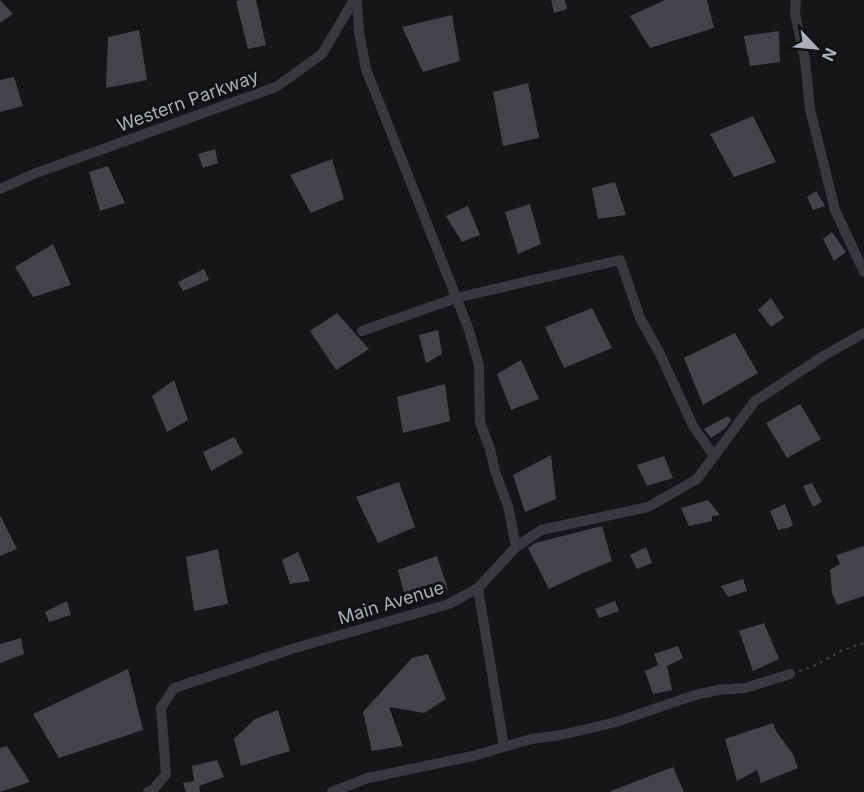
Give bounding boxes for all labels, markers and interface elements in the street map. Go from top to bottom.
north arrow [786,18,846,78]
text: N [818,45,841,64]
street label: Western Parkway [114,65,261,136]
street label: Main Avenue [335,576,446,629]

